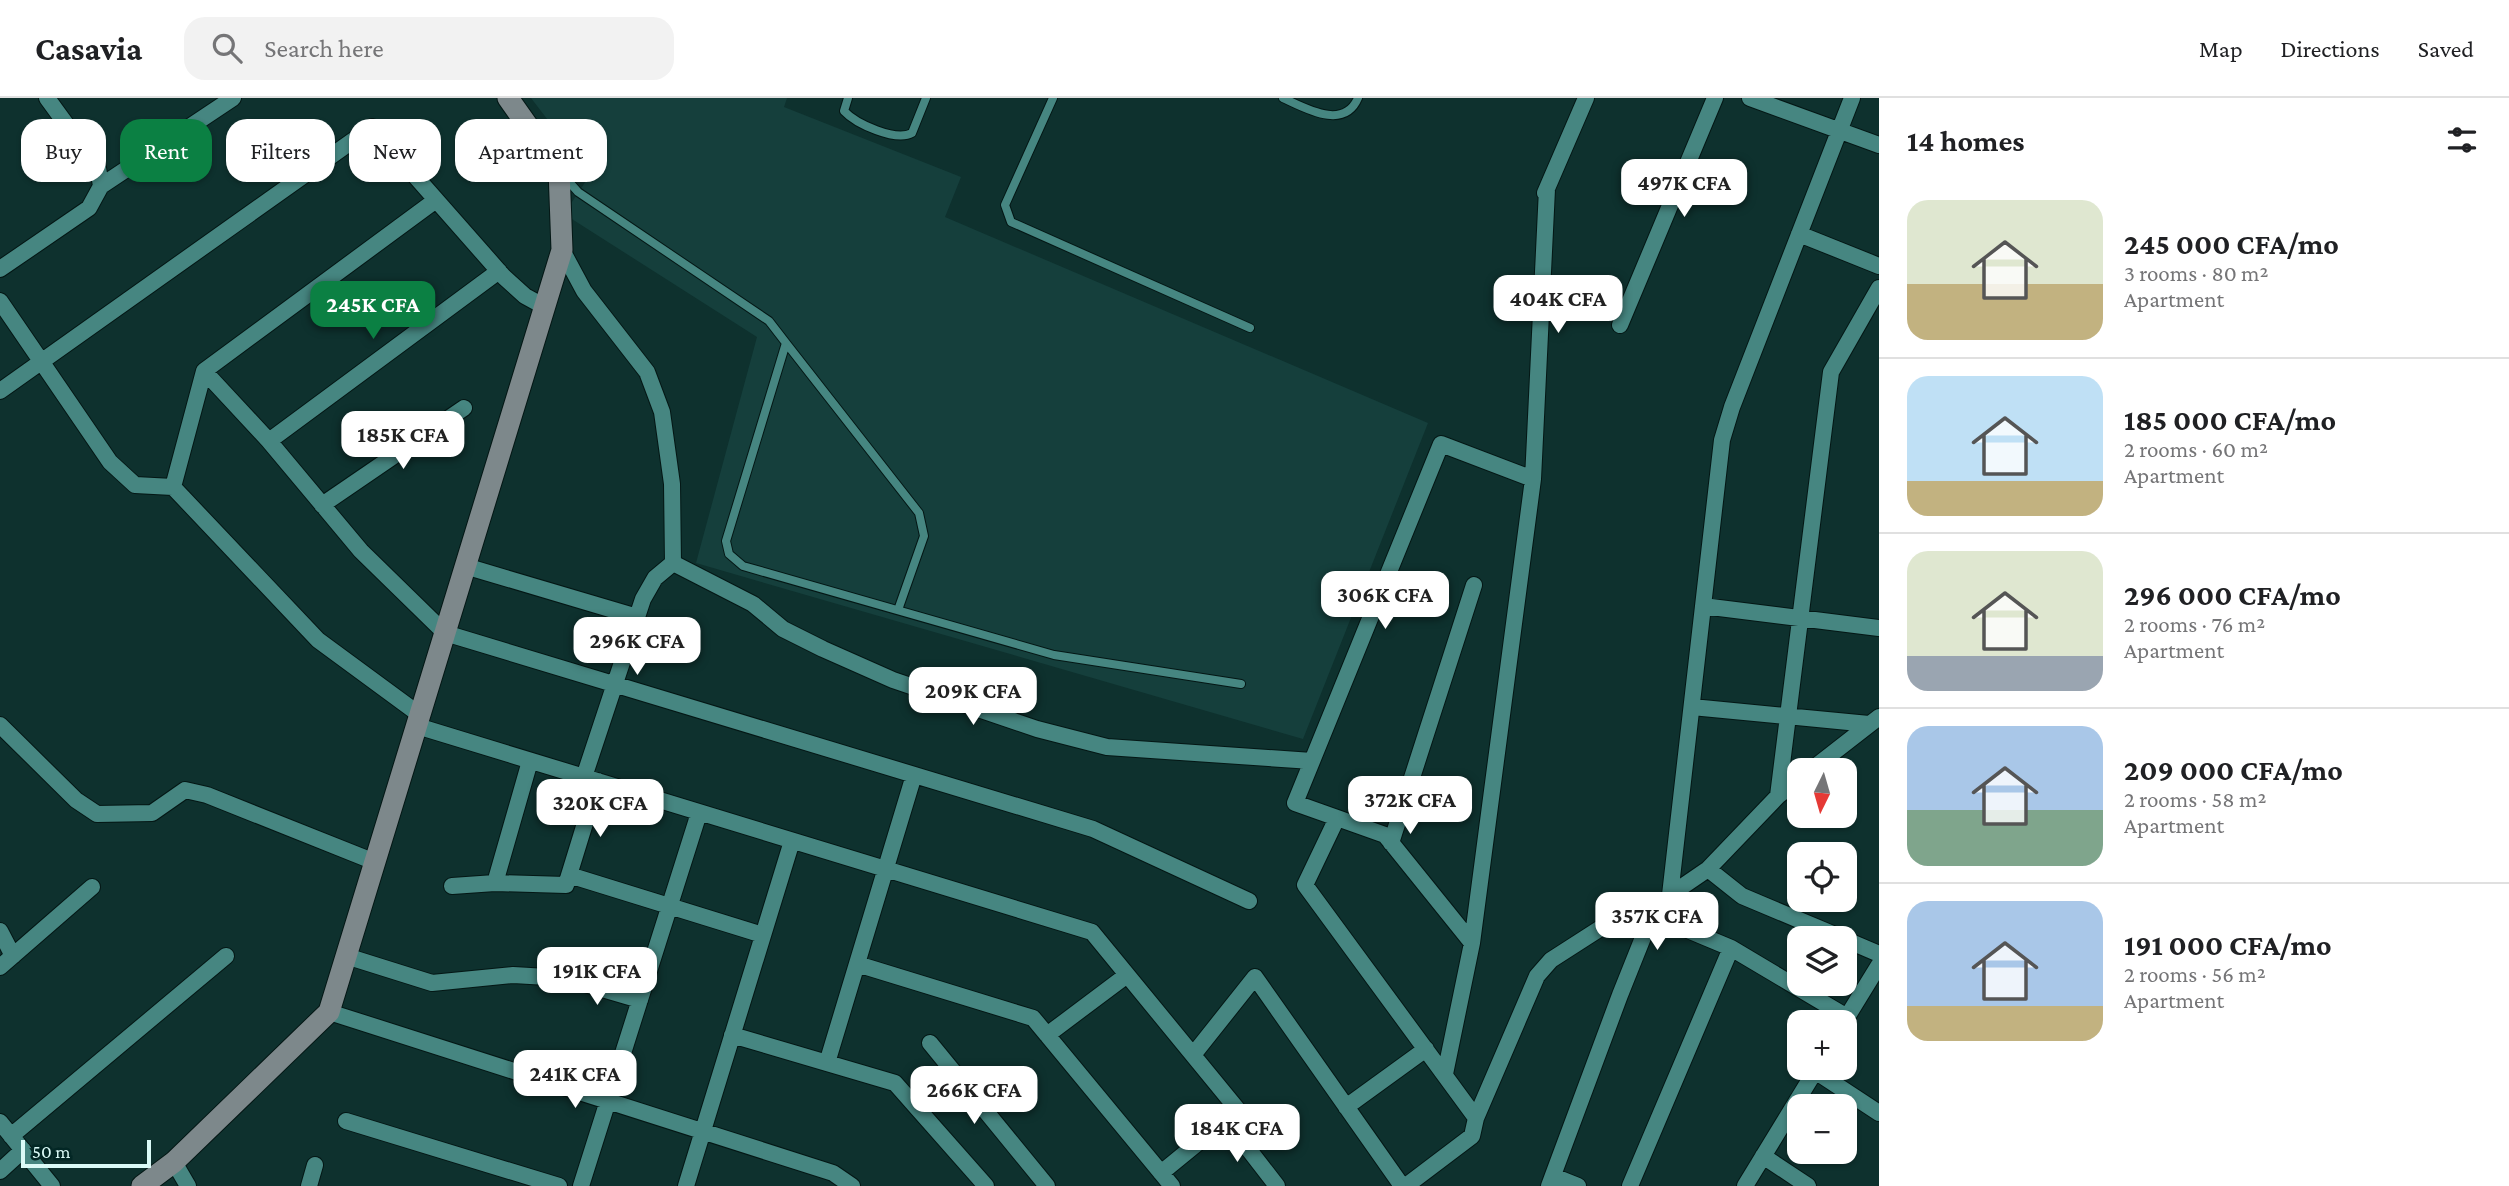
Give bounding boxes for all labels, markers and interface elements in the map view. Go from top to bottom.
search box [184,17,674,80]
icon: search [208,29,246,67]
text: Casavia [35,30,142,67]
text: Search here [264,34,384,63]
text: Map [2199,35,2243,62]
text: Directions [2281,35,2380,62]
text: Saved [2418,35,2474,62]
chip: Buy [21,119,106,182]
chip: Rent [120,119,212,182]
chip: Filters [226,119,335,182]
chip: New [349,119,441,182]
chip: Apartment [455,119,607,182]
icon: filters [2443,121,2481,159]
text: 14 homes [1907,124,2025,157]
pin: 497K CFA [1612,159,1756,219]
text: 497K CFA [1637,169,1731,195]
text: 245 000 CFA/mo [2124,227,2339,260]
icon: home [1963,228,2047,312]
text: 3 rooms · 80 m² [2124,260,2269,286]
pin: 404K CFA [1486,275,1630,335]
pin: 245K CFA [301,282,445,341]
text: 404K CFA [1510,285,1606,311]
text: Apartment [2124,286,2224,312]
text: 245K CFA [326,291,420,317]
text: 185 000 CFA/mo [2124,403,2336,436]
icon: home [1963,404,2047,488]
pin: 185K CFA [331,412,475,471]
text: 185K CFA [357,421,449,447]
text: 2 rooms · 60 m² [2124,436,2268,462]
text: Apartment [2124,462,2224,488]
pin: 306K CFA [1313,572,1457,631]
text: 296 000 CFA/mo [2124,578,2341,611]
icon: home [1963,579,2047,663]
text: 306K CFA [1337,581,1433,607]
text: 2 rooms · 76 m² [2124,611,2265,637]
pin: 296K CFA [565,618,709,677]
text: 296K CFA [590,627,684,653]
text: Apartment [2124,637,2224,663]
pin: 209K CFA [901,668,1045,727]
text: 209K CFA [925,677,1021,703]
text: 209 000 CFA/mo [2124,753,2343,786]
icon: home [1963,754,2047,838]
north arrow [1787,758,1857,828]
map controls [1787,758,1857,1164]
pin: 372K CFA [1338,776,1482,836]
pin: 320K CFA [528,780,672,839]
text: 372K CFA [1364,786,1456,812]
text: 2 rooms · 58 m² [2124,786,2266,812]
text: 320K CFA [553,789,647,815]
text: Apartment [2124,812,2224,838]
button: locate [1787,842,1857,912]
pin: 357K CFA [1585,892,1729,952]
text: 357K CFA [1611,902,1703,928]
button: layers [1787,926,1857,996]
text: 191 000 CFA/mo [2124,928,2332,961]
icon: home [1963,929,2047,1013]
pin: 191K CFA [525,948,669,1007]
text: 191K CFA [553,957,641,983]
text: 2 rooms · 56 m² [2124,961,2266,987]
text: Apartment [2124,987,2224,1013]
button: + [1787,1010,1857,1080]
pin: 241K CFA [503,1051,647,1110]
text: 241K CFA [530,1060,620,1086]
pin: 266K CFA [902,1066,1046,1126]
text: 266K CFA [926,1076,1022,1102]
button: − [1787,1094,1857,1164]
pin: 184K CFA [1165,1104,1309,1164]
text: 184K CFA [1191,1114,1283,1140]
scale bar [21,1137,150,1169]
text: 50 m [32,1141,71,1162]

